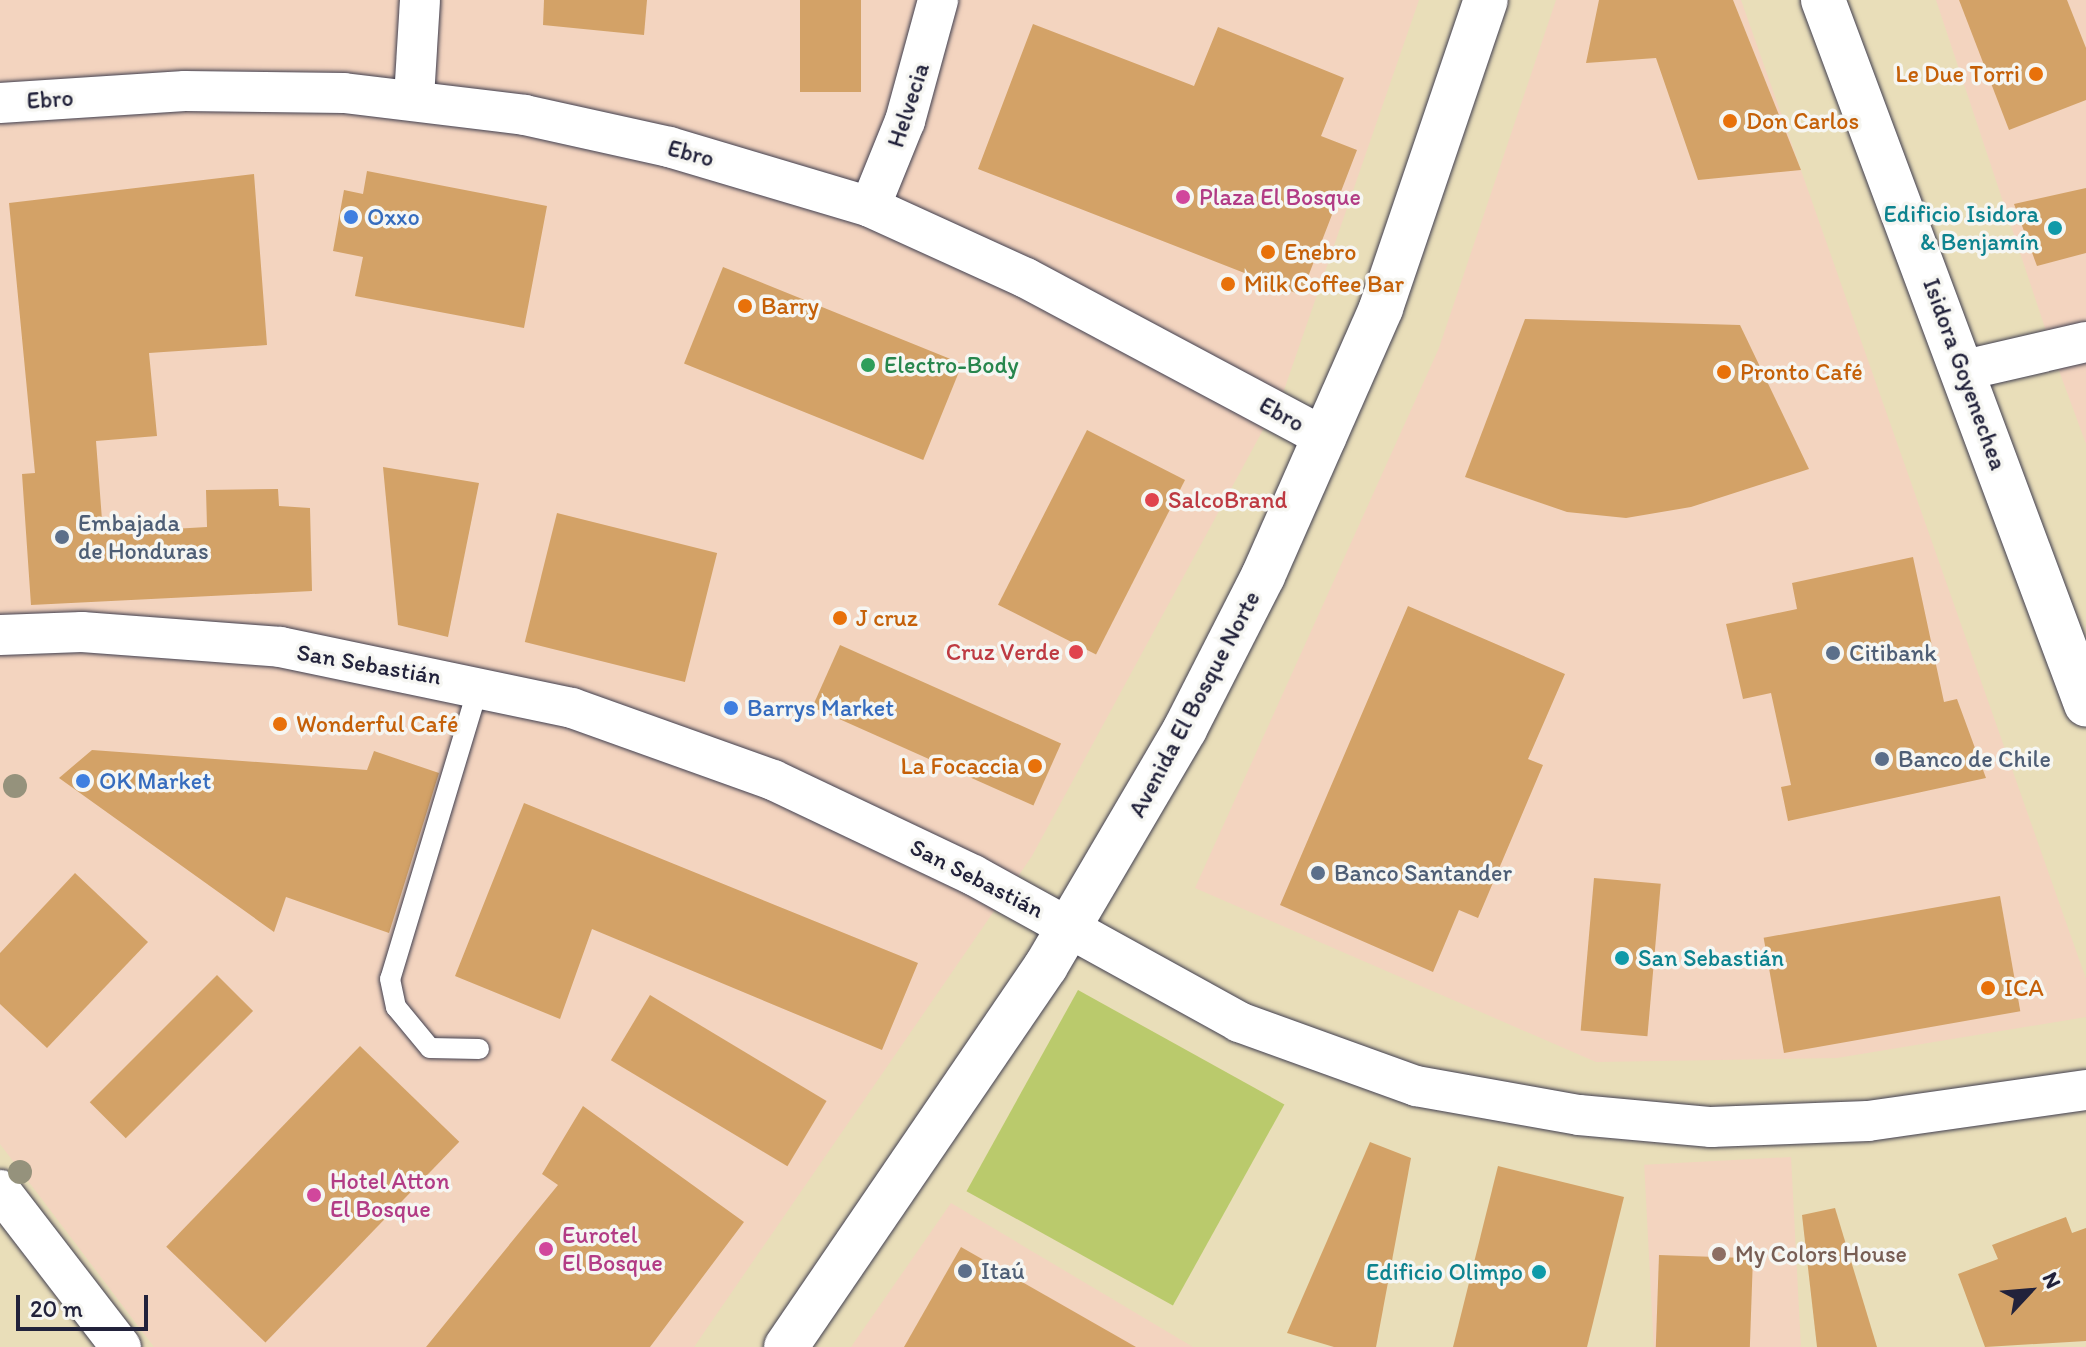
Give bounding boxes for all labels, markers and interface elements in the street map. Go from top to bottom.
street label: Helvecia [881,59,935,151]
place label: Le Due Torri [1897,60,2020,88]
marker: Le Due Torri [2027,65,2045,83]
street label: Ebro [26,83,74,115]
place label: Don Carlos [1746,107,1860,135]
marker: Don Carlos [1721,112,1739,130]
street label: Ebro [665,133,717,173]
place label: Plaza El Bosque [1199,183,1361,211]
marker: Plaza El Bosque [1174,188,1192,206]
place label: Edificio Isidora & Benjamín [1884,200,2039,256]
place label: Oxxo [367,203,420,231]
marker: Oxxo [342,208,360,226]
marker: Edificio Isidora & Benjamín [2046,219,2064,237]
place label: Enebro [1284,238,1356,266]
marker: Enebro [1259,243,1277,261]
place label: Milk Coffee Bar [1244,270,1405,298]
street label: Isidora Goyenechea [1917,274,2013,474]
marker: Milk Coffee Bar [1219,275,1237,293]
place label: Barry [761,292,819,320]
marker: Barry [736,297,754,315]
place label: Electro-Body [884,351,1019,379]
marker: Electro-Body [859,356,877,374]
place label: Pronto Café [1740,358,1863,386]
marker: Pronto Café [1715,363,1733,381]
street label: Ebro [1254,390,1310,438]
place label: SalcoBrand [1168,486,1287,514]
marker: SalcoBrand [1143,491,1161,509]
place label: Embajada de Honduras [78,509,209,565]
marker: Embajada de Honduras [53,528,71,546]
street label: Avenida El Bosque Norte [1122,586,1266,822]
place label: J cruz [856,604,918,632]
marker: J cruz [831,609,849,627]
street label: San Sebastián [295,637,443,691]
place label: Cruz Verde [947,638,1060,666]
place label: Citibank [1849,639,1937,667]
marker: Cruz Verde [1067,643,1085,661]
marker: Citibank [1824,644,1842,662]
place label: Barrys Market [747,694,895,722]
marker: Barrys Market [722,699,740,717]
place label: Wonderful Café [296,710,458,738]
marker: Wonderful Café [271,715,289,733]
place label: Banco de Chile [1898,745,2051,773]
marker: Banco de Chile [1873,750,1891,768]
place label: La Focaccia [901,752,1019,780]
marker: La Focaccia [1026,757,1044,775]
place label: OK Market [99,767,211,795]
marker: OK Market [74,772,92,790]
street label: San Sebastián [905,832,1049,924]
place label: Banco Santander [1334,859,1512,887]
marker: Banco Santander [1309,864,1327,882]
place label: San Sebastián [1638,944,1784,972]
marker: San Sebastián [1613,949,1631,967]
place label: ICA [2004,974,2044,1002]
marker: ICA [1979,979,1997,997]
place label: Hotel Atton El Bosque [330,1167,450,1223]
marker: Hotel Atton El Bosque [305,1186,323,1204]
place label: Eurotel El Bosque [562,1221,663,1277]
marker: Eurotel El Bosque [537,1240,555,1258]
place label: My Colors House [1735,1240,1907,1268]
marker: My Colors House [1710,1245,1728,1263]
north arrow [1990,1251,2070,1331]
place label: Itaú [981,1257,1025,1285]
place label: Edificio Olimpo [1366,1258,1523,1286]
marker: Itaú [956,1262,974,1280]
marker: Edificio Olimpo [1530,1263,1548,1281]
text: N [2037,1268,2067,1293]
scale bar [20,1279,152,1329]
text: 20 m [30,1294,83,1323]

